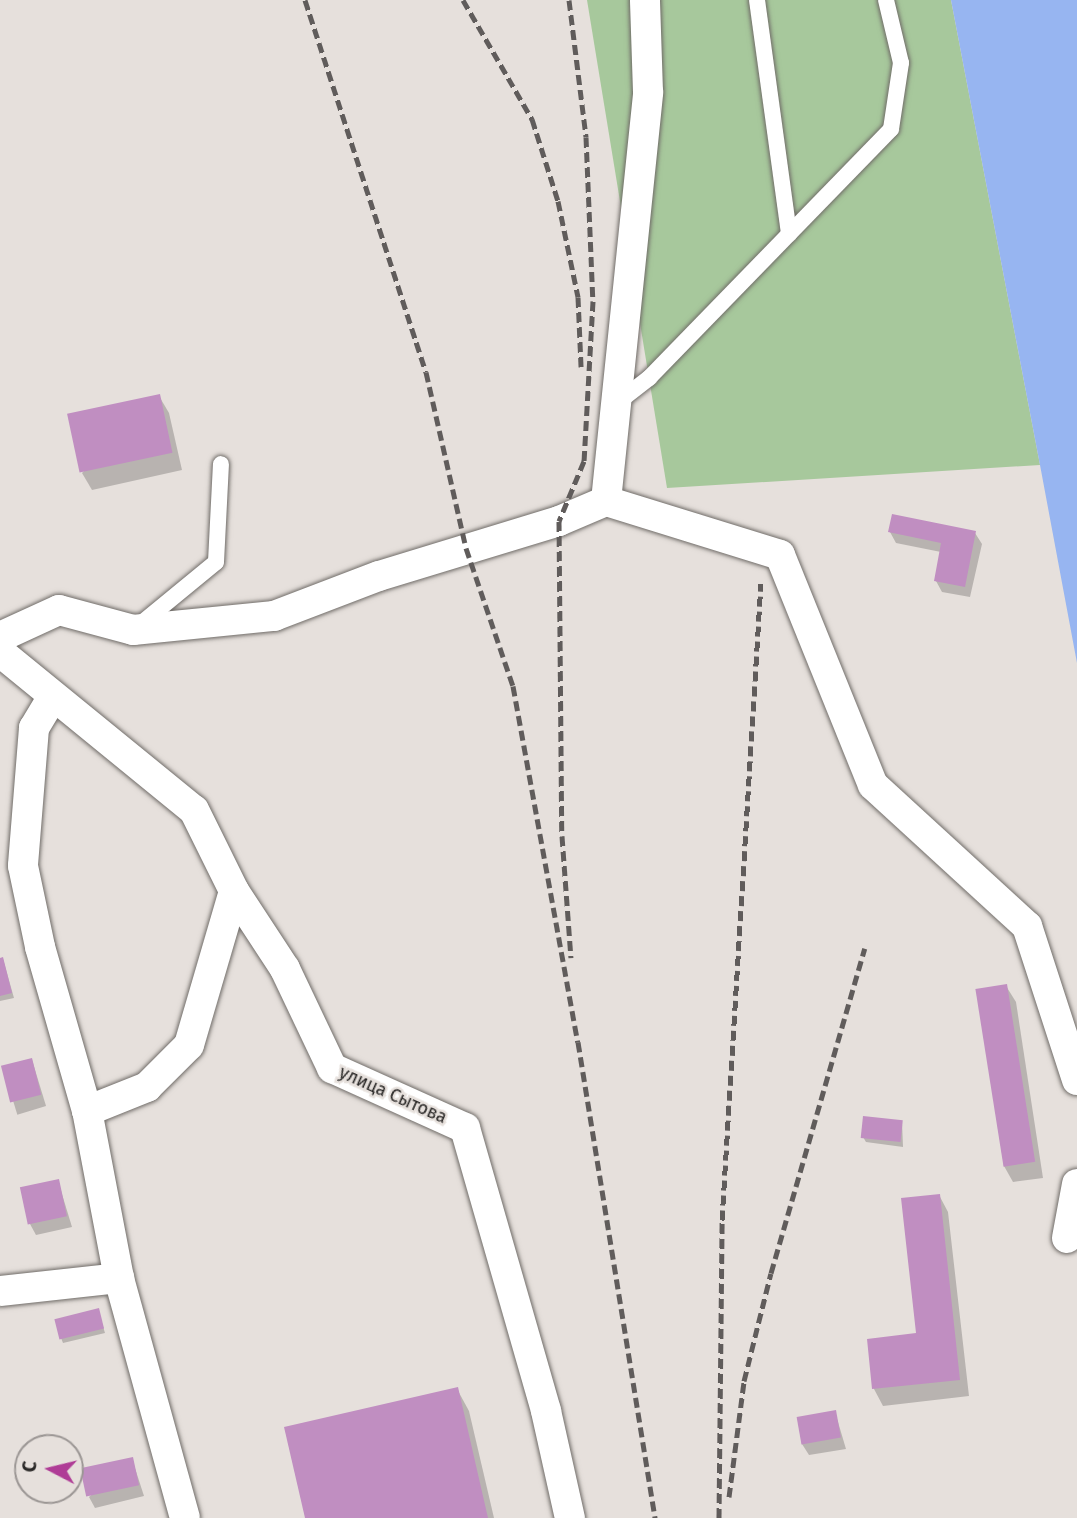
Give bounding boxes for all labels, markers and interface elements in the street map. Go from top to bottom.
street label: улица Сытова [336,1062,450,1128]
north arrow [14,1434,84,1504]
text: С [18,1460,42,1473]

